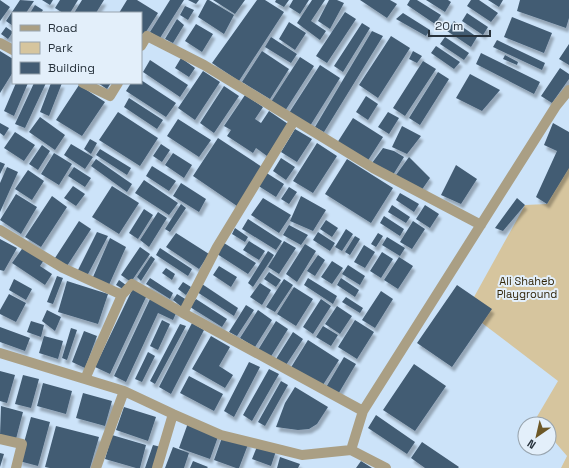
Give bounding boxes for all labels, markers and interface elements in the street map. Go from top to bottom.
legend [12,12,142,84]
scale bar [429,12,490,38]
text: 20 m [435,18,463,34]
text: Road [48,20,77,36]
text: Park [48,40,73,56]
text: Building [48,60,95,76]
park label: Ali Shaheb Playground [497,274,557,301]
north arrow [517,416,557,456]
text: N [524,436,538,452]

